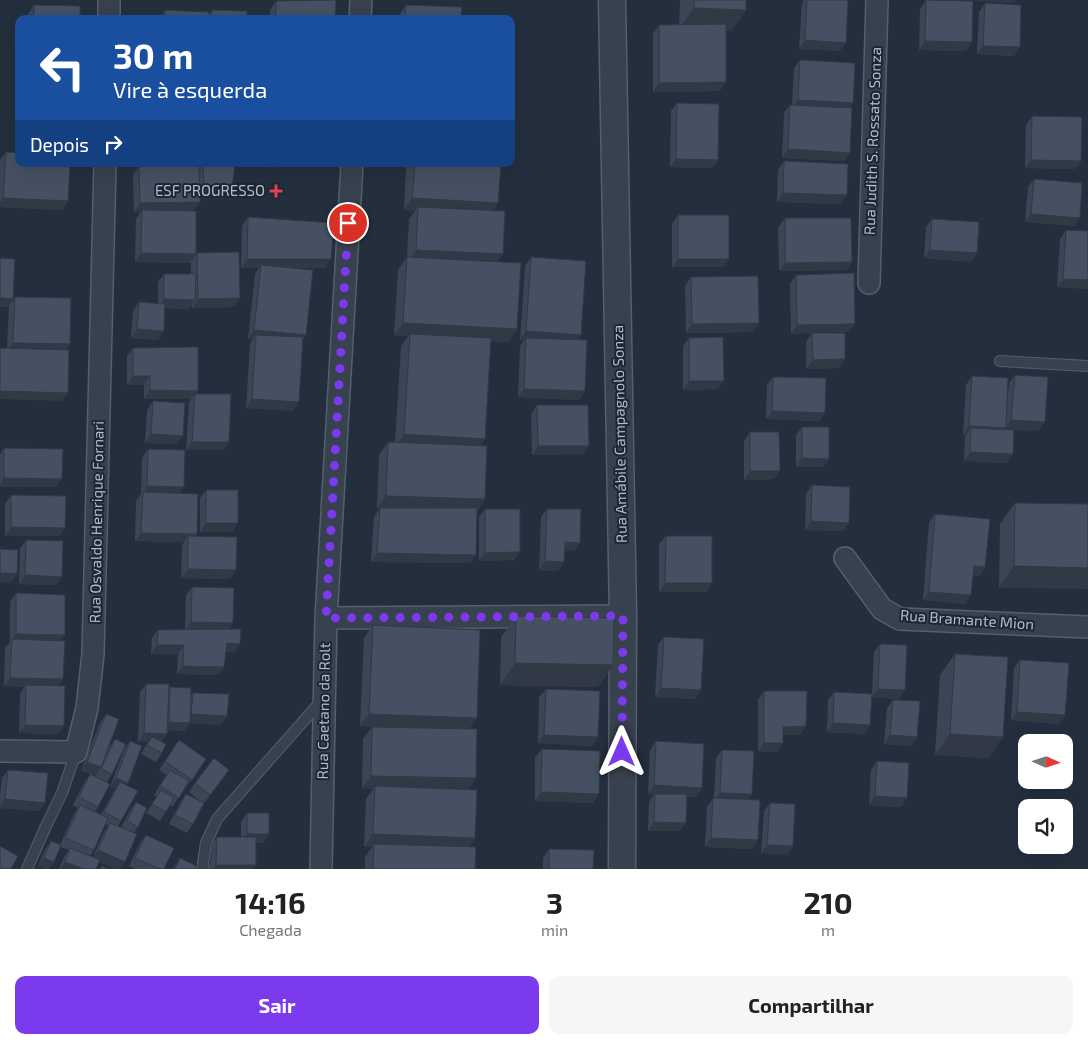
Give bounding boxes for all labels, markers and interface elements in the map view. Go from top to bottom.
text: 30 m [113,34,193,76]
icon: left [30,35,95,100]
street label: Rua Judith S. Rossato Sonza [860,47,884,235]
text: Vire à esquerda [113,76,267,102]
icon: right [99,130,127,158]
text: Depois [30,133,89,156]
place label: ESF PROGRESSO [155,181,265,199]
marker: ESF PROGRESSO [269,184,283,198]
pin [327,202,369,244]
icon: arrive [334,209,362,237]
street label: Rua Amábile Campagnolo Sonza [608,325,630,543]
street label: Rua Osvaldo Henrique Fornari [85,421,107,623]
street label: Rua Bramante Mion [899,605,1035,633]
street label: Rua Caetano da Rolt [313,642,333,779]
position arrow [595,725,647,777]
north arrow [1018,734,1072,789]
map controls [1018,734,1073,854]
button: sound [1018,799,1073,854]
text: 14:16 [235,884,306,920]
text: 3 [546,884,563,920]
text: 210 [803,884,853,920]
text: Chegada [239,920,302,939]
text: min [541,920,568,939]
text: m [821,920,835,939]
button: Sair [15,976,539,1034]
button: Compartilhar [549,976,1073,1034]

